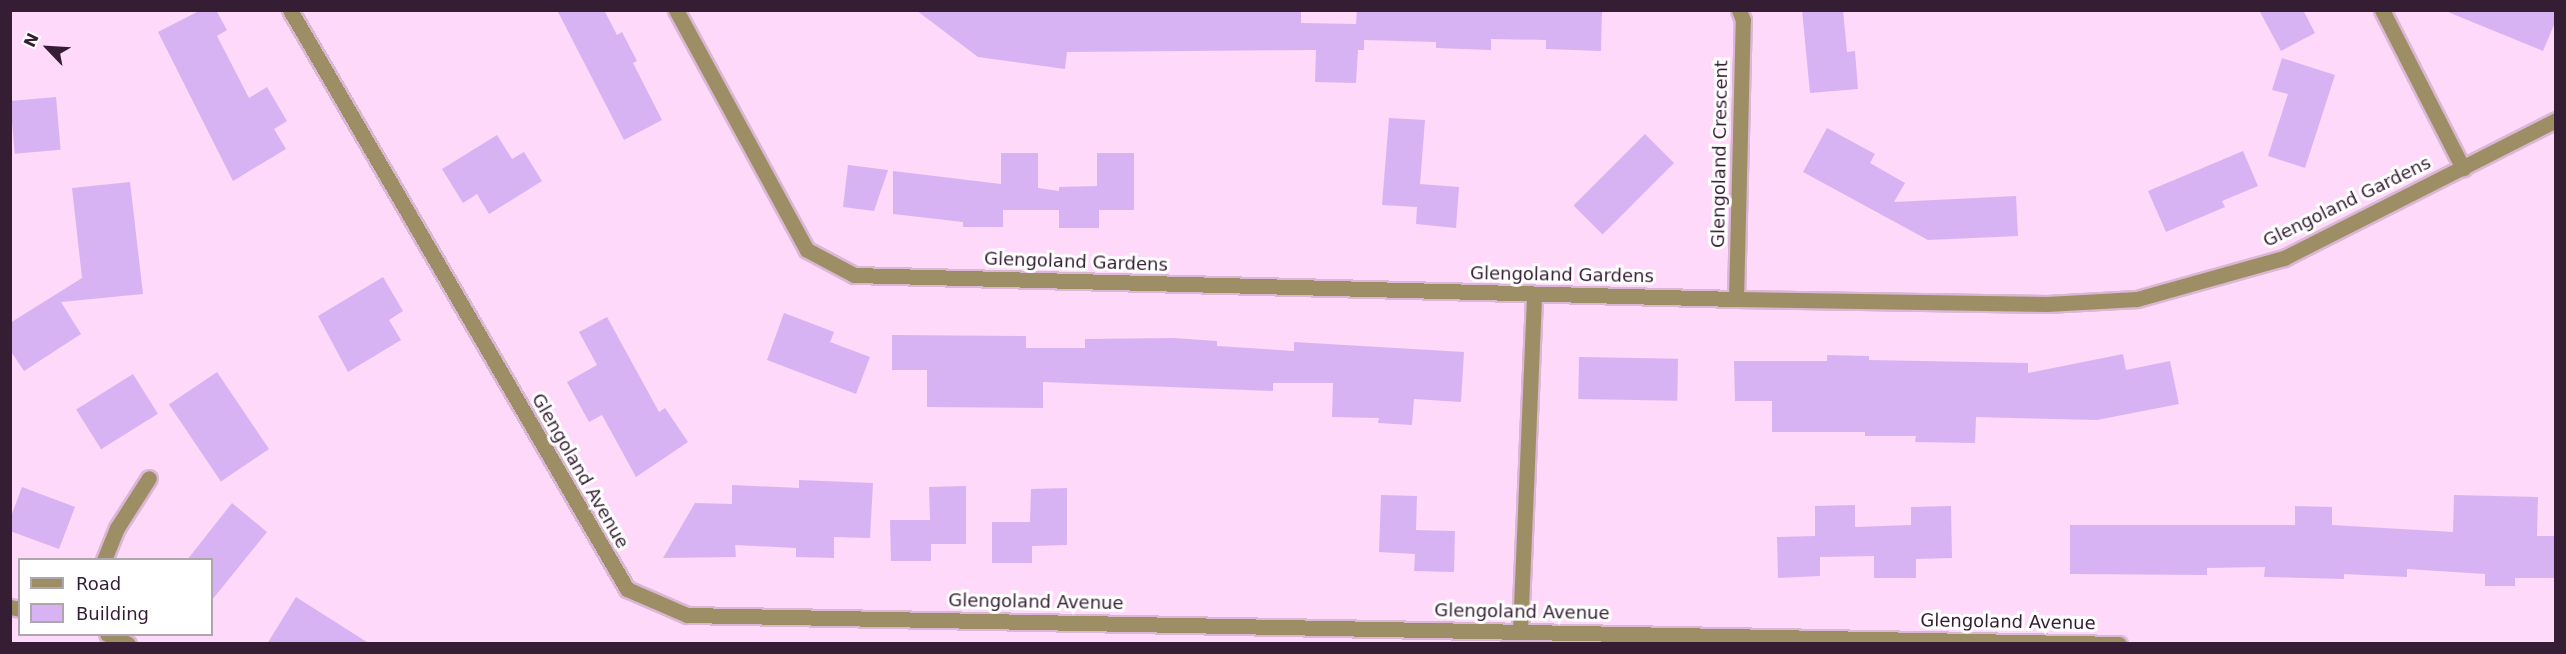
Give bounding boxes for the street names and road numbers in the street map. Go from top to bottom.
street label: Glengoland Crescent [1708,60,1732,248]
street label: Glengoland Gardens [2260,152,2434,252]
street label: Glengoland Gardens [984,248,1168,276]
street label: Glengoland Gardens [1470,263,1654,287]
street label: Glengoland Avenue [527,390,633,552]
street label: Glengoland Avenue [948,590,1124,614]
street label: Glengoland Avenue [1434,600,1610,624]
street label: Glengoland Avenue [1920,610,2096,634]

